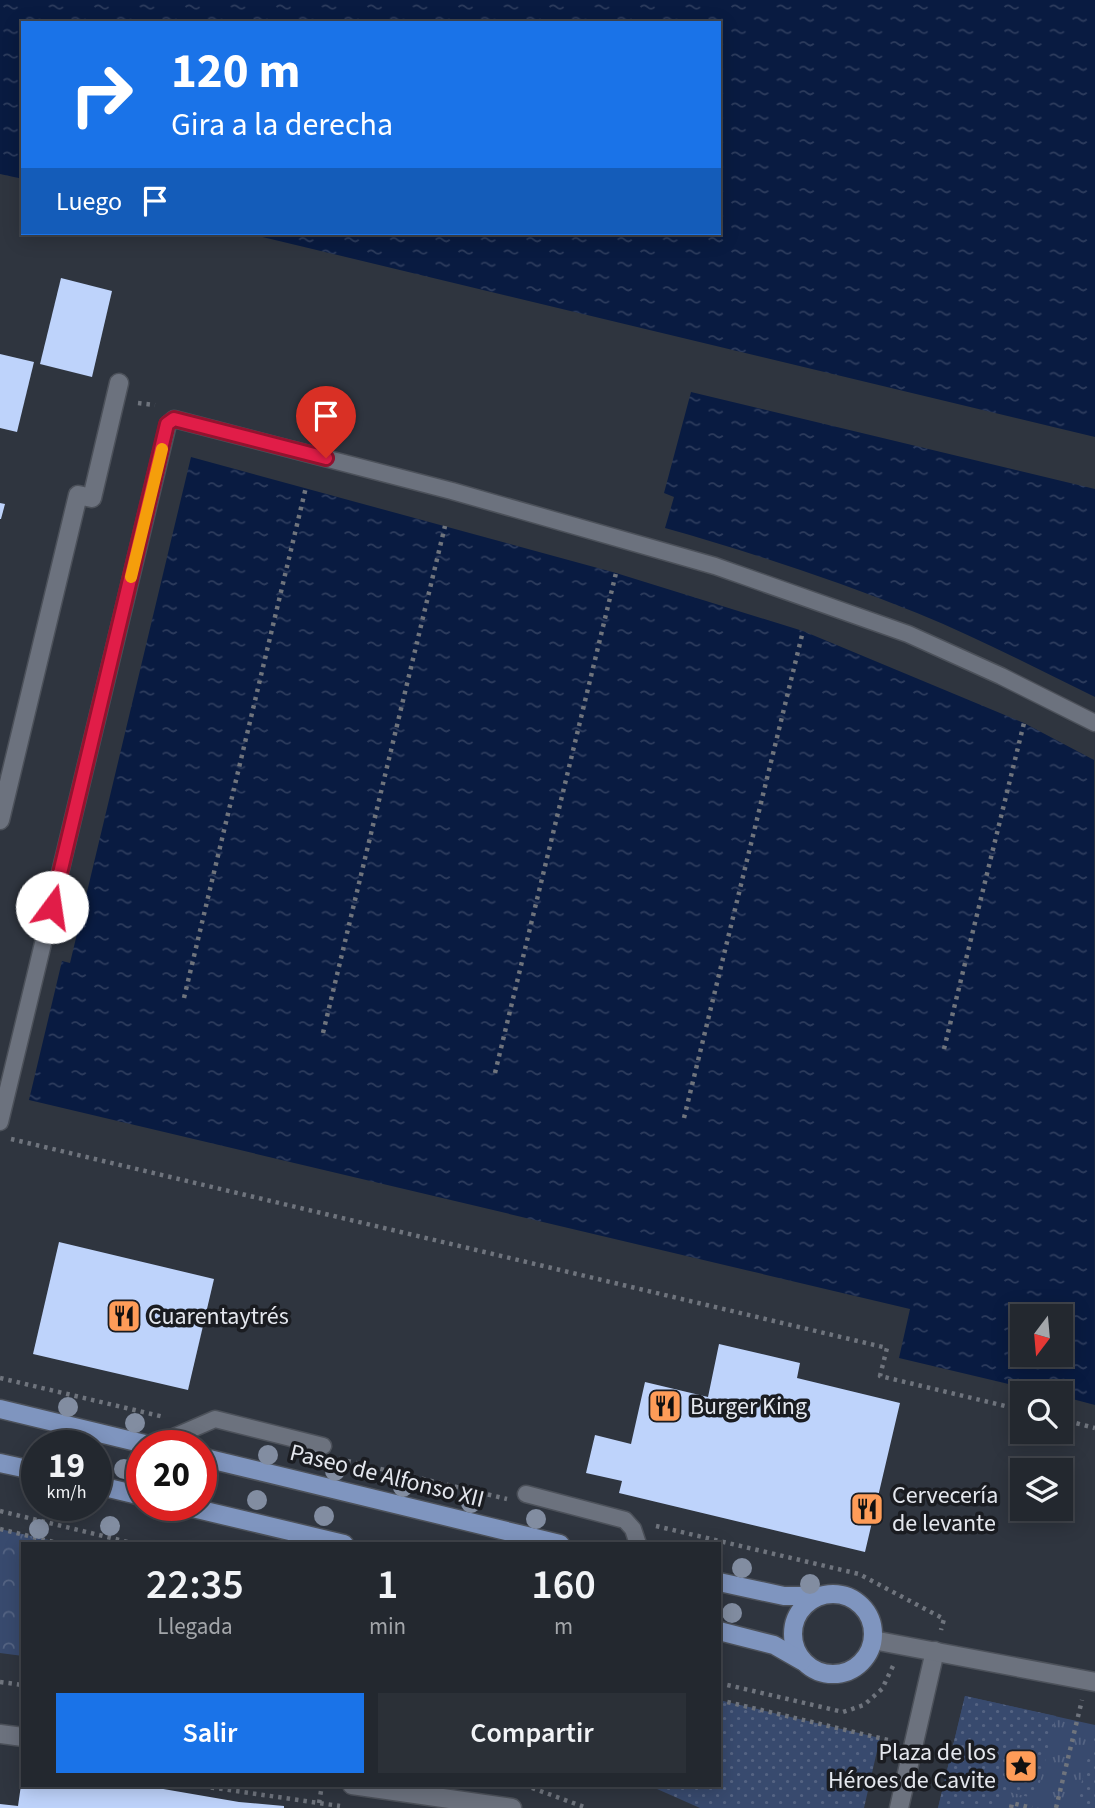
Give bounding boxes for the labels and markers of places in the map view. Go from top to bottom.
pin [296,386,356,458]
restaurant icon: Cuarentaytrés [105,1297,143,1335]
place label: Cuarentaytrés [148,1299,289,1334]
restaurant icon: Burger King [646,1387,684,1425]
place label: Burger King [690,1389,807,1424]
place label: Cervecería de levante [892,1478,998,1541]
restaurant icon: Cervecería de levante [848,1490,886,1528]
place label: Plaza de los Héroes de Cavite [828,1735,996,1798]
place icon: Plaza de los Héroes de Cavite [1002,1747,1040,1785]

